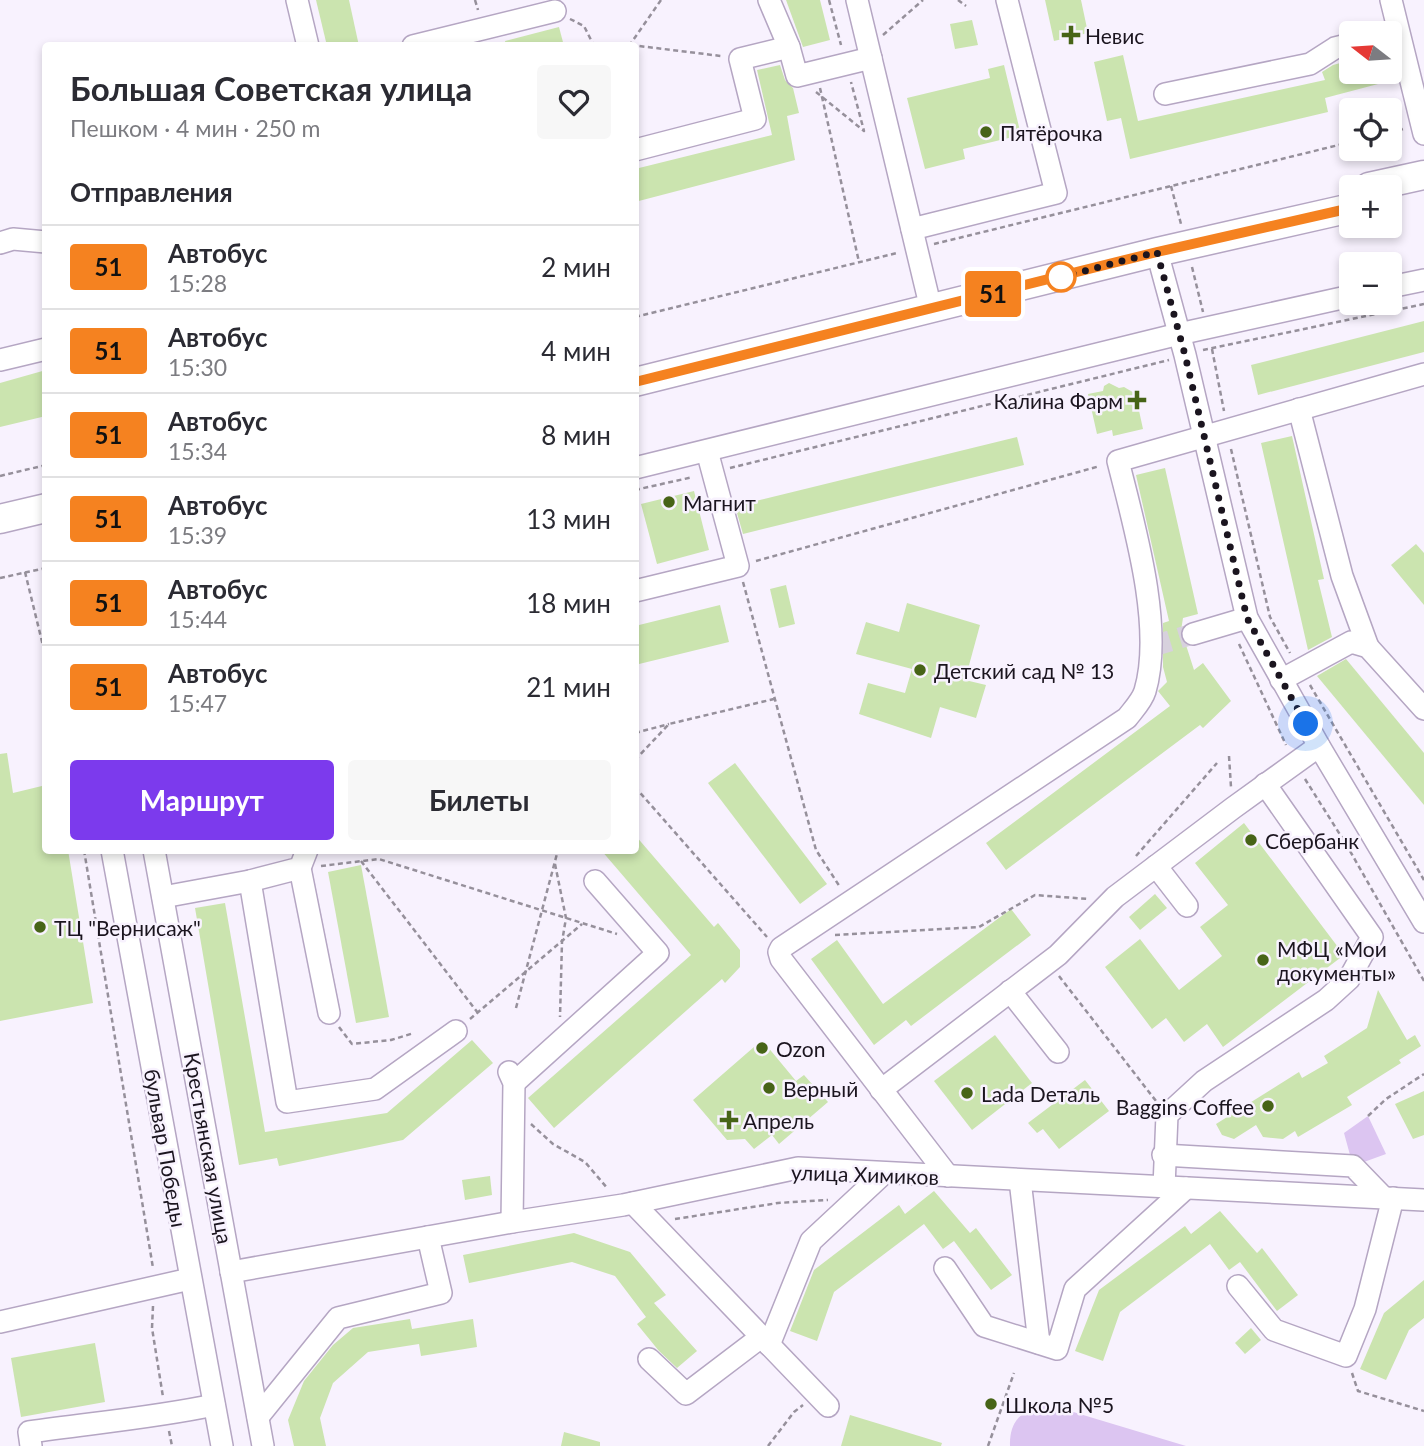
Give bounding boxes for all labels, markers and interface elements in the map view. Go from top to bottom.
north arrow [1339,21,1402,84]
map controls [1339,21,1402,315]
place label: Невис [1085,23,1144,48]
marker: Невис [1063,27,1079,43]
button: heart [537,65,611,139]
text: Большая Советская улица [70,68,472,108]
button: locate [1339,98,1402,161]
text: Пешком · 4 мин · 250 m [70,114,320,142]
place label: Пятёрочка [1000,120,1103,145]
marker: Пятёрочка [978,124,994,140]
button: + [1339,175,1402,238]
text: Отправления [70,176,233,208]
text: Автобус [168,237,267,269]
text: 2 мин [541,251,611,283]
text: 51 [95,252,122,281]
button: − [1339,252,1402,315]
unlabelled marker [1046,262,1076,292]
text: 15:28 [168,269,227,297]
line badge: 51 [962,271,1024,317]
text: 51 [979,279,1007,308]
text: Автобус [168,321,267,353]
text: 4 мин [541,335,611,367]
text: 51 [95,336,122,365]
text: 15:30 [168,353,227,381]
place label: Калина Фарм [993,388,1123,413]
marker: Калина Фарм [1129,392,1145,408]
text: Автобус [168,405,267,437]
text: 8 мин [541,419,611,451]
text: 51 [95,420,122,449]
text: 15:34 [168,437,227,465]
text: Автобус [168,489,267,521]
place label: Магнит [683,490,756,515]
marker: Магнит [661,494,677,510]
text: 13 мин [526,503,611,535]
text: 51 [95,504,122,533]
text: 15:39 [168,521,227,549]
text: Автобус [168,573,267,605]
text: 18 мин [526,587,611,619]
text: 51 [95,588,122,617]
text: 15:44 [168,605,227,633]
text: Автобус [168,657,267,689]
place label: Детский сад № 13 [934,658,1114,683]
marker: Детский сад № 13 [912,662,928,678]
text: 21 мин [526,671,611,703]
text: 51 [95,672,122,701]
text: 15:47 [168,689,227,717]
your location [1288,706,1323,741]
button: Маршрут [70,760,334,840]
button: Билеты [348,760,611,840]
place label: Сбербанк [1265,828,1359,853]
marker: Сбербанк [1243,832,1259,848]
place label: ТЦ "Вернисаж" [54,915,201,940]
marker: ТЦ "Вернисаж" [32,919,48,935]
place label: МФЦ «Мои документы» [1277,936,1396,985]
marker: МФЦ «Мои документы» [1255,952,1271,968]
place label: Ozon [776,1036,826,1061]
marker: Ozon [754,1040,770,1056]
street label: Крестьянская улица [180,1050,238,1246]
street label: бульвар Победы [140,1067,192,1229]
place label: Верный [783,1076,858,1101]
marker: Верный [761,1080,777,1096]
place label: Lada Dеталь [981,1081,1100,1106]
marker: Lada Dеталь [959,1085,975,1101]
place label: Baggins Coffee [1116,1094,1254,1119]
marker: Baggins Coffee [1260,1098,1276,1114]
place label: Апрель [743,1108,814,1133]
marker: Апрель [721,1112,737,1128]
street label: улица Химиков [791,1159,939,1189]
place label: Школа №5 [1005,1392,1114,1417]
marker: Школа №5 [983,1396,999,1412]

